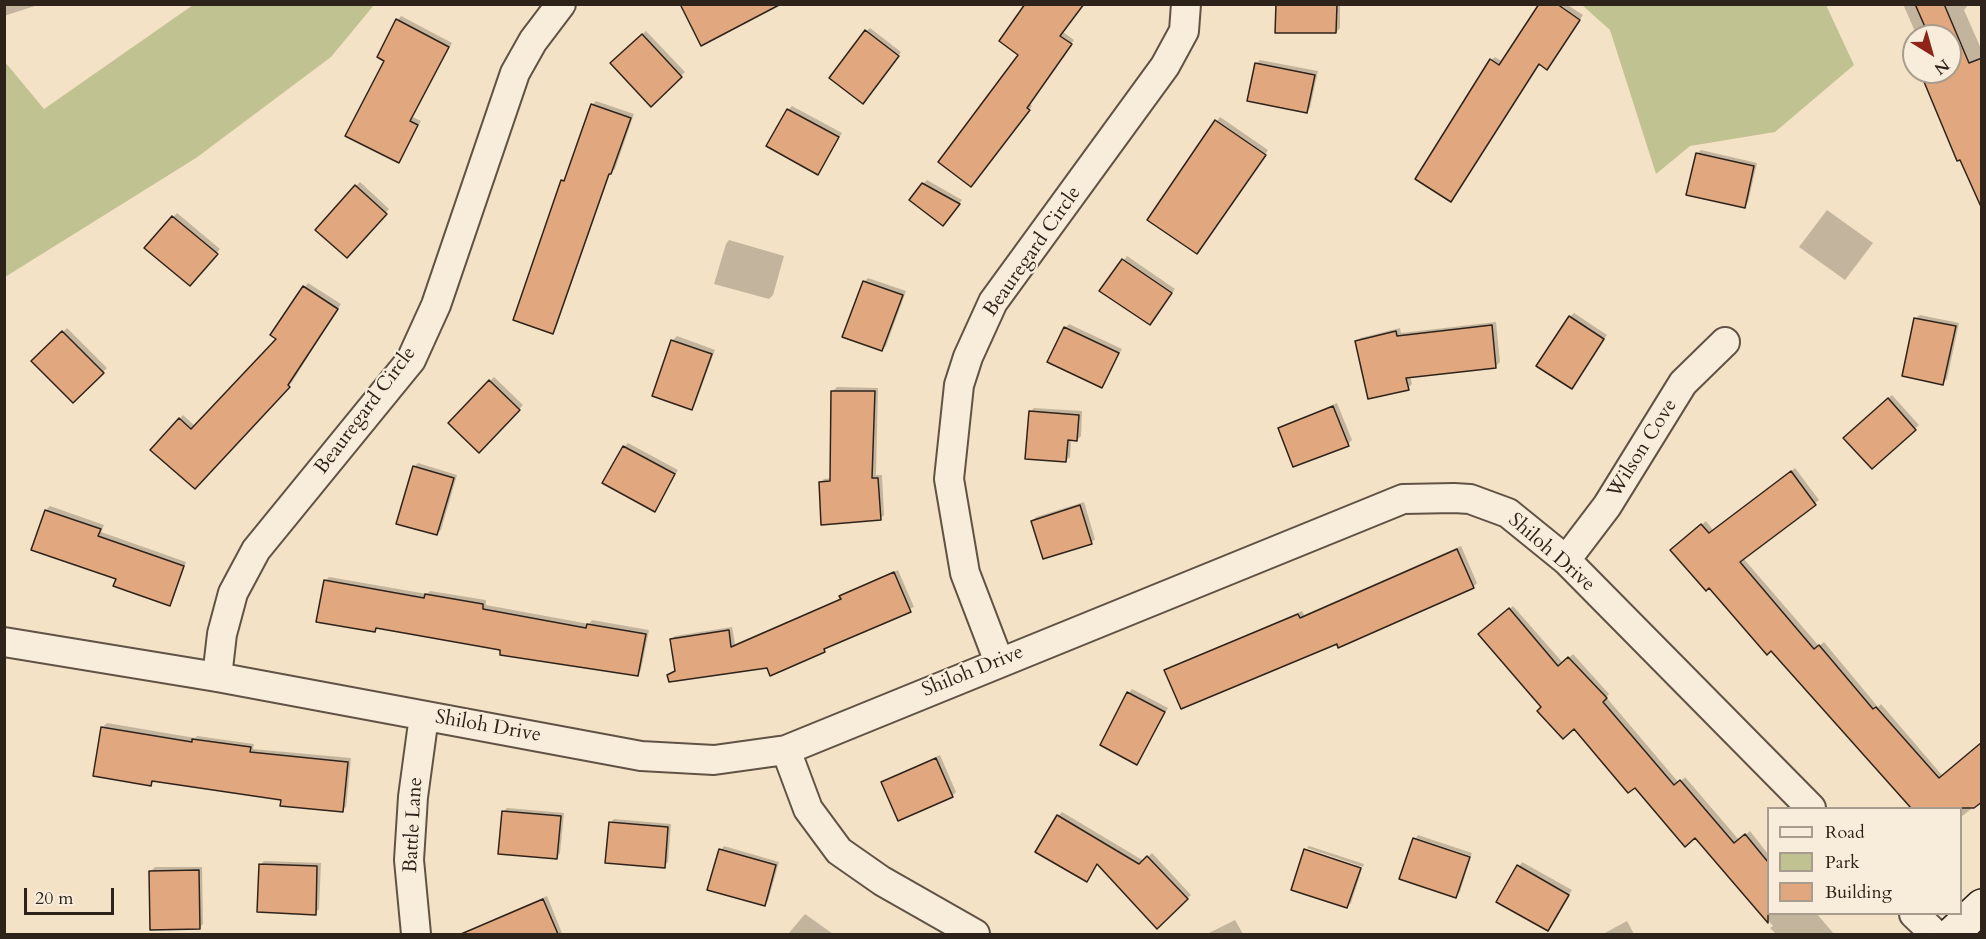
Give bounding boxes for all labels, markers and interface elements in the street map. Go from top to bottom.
north arrow [1902,24,1962,84]
text: N [1929,54,1954,80]
street label: Beauregard Circle [979,182,1087,322]
street label: Beauregard Circle [310,343,422,479]
street label: Wilson Cove [1603,395,1683,503]
street label: Shiloh Drive [1503,509,1599,597]
street label: Shiloh Drive [919,641,1027,703]
street label: Shiloh Drive [433,706,543,748]
street label: Battle Lane [400,777,428,873]
legend [1767,807,1962,915]
text: Road [1825,820,1865,845]
text: Park [1825,850,1860,875]
scale bar [27,876,117,914]
text: Building [1825,880,1892,905]
text: 20 m [35,886,74,911]

